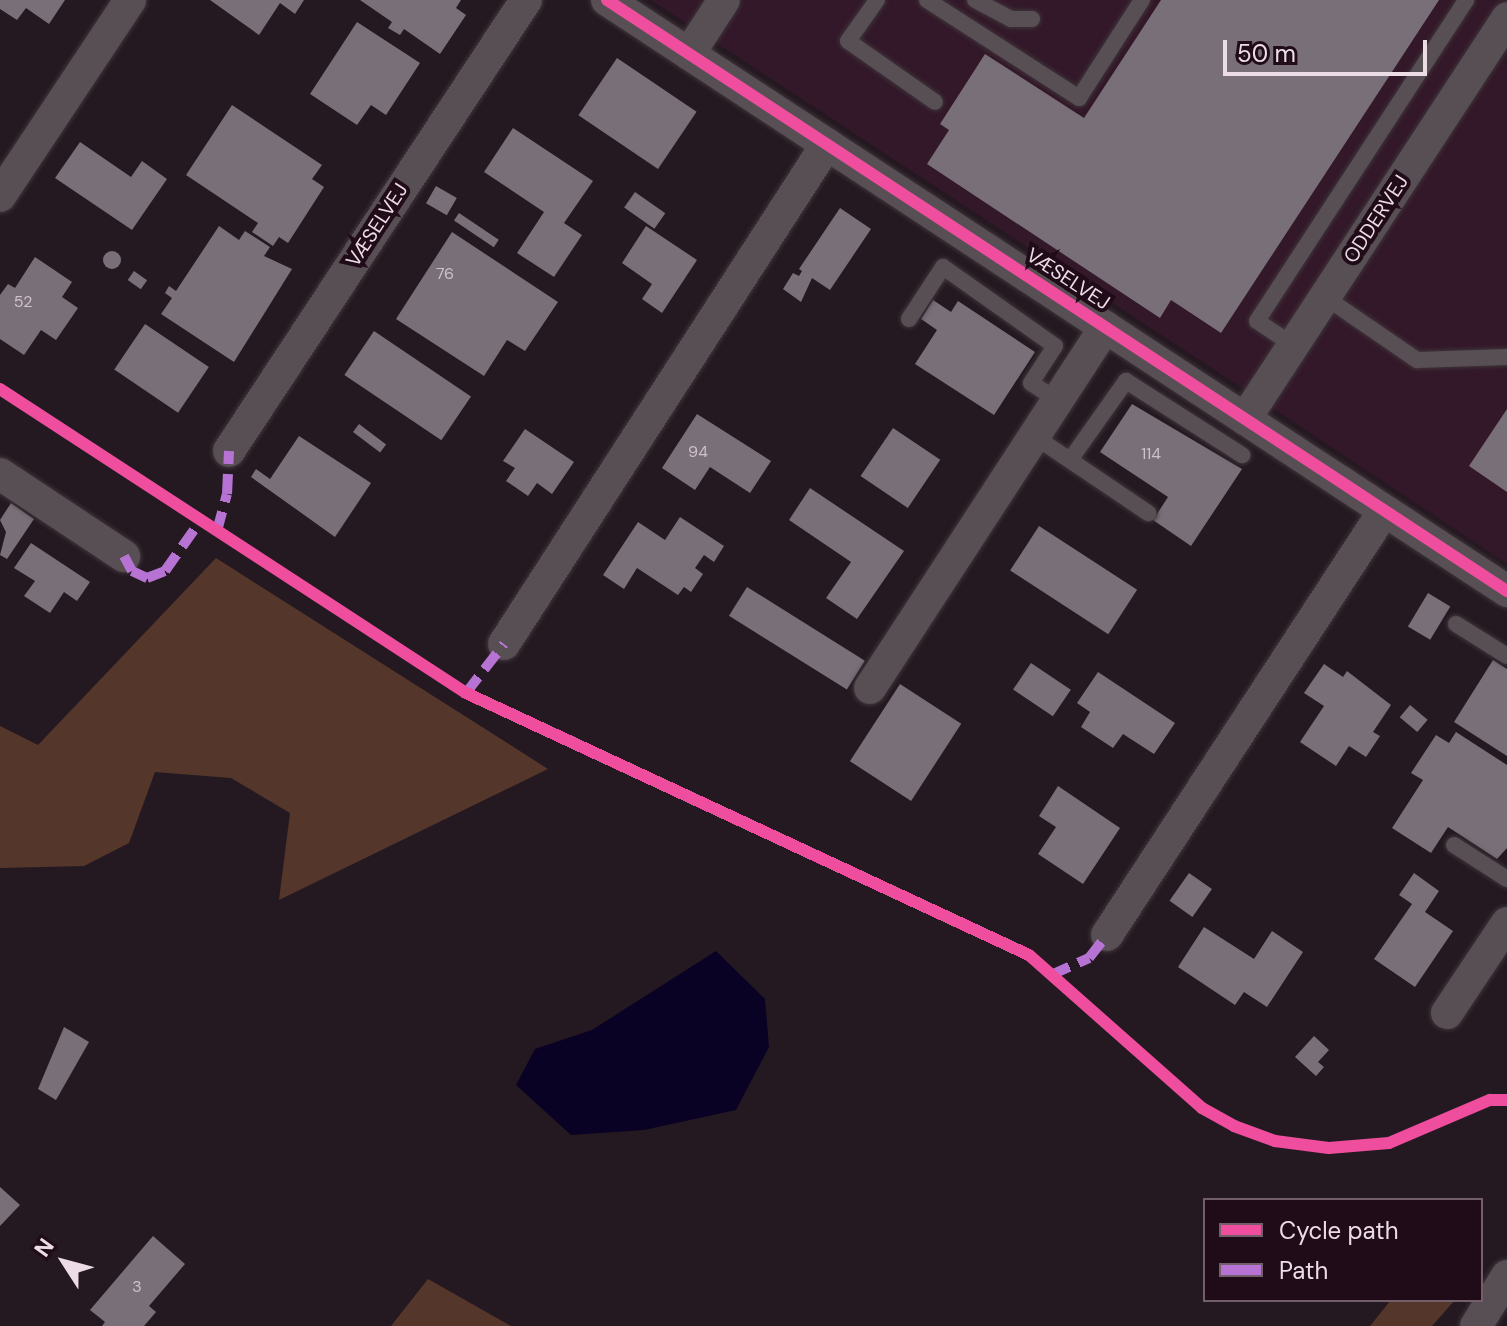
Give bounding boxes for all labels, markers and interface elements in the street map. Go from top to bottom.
scale bar [1227,24,1431,74]
text: 50 m [1237,38,1296,69]
street label: ODDERVEJ [1339,170,1413,268]
street label: VÆSELVEJ [341,179,413,271]
street label: VÆSELVEJ [1022,243,1114,315]
house number: 76 [436,264,454,284]
house number: 52 [14,292,32,312]
house number: 94 [688,442,708,462]
house number: 114 [1141,444,1161,464]
legend [1203,1198,1483,1302]
text: Cycle path [1279,1215,1398,1246]
north arrow [24,1222,104,1302]
text: N [28,1233,61,1263]
text: Path [1279,1255,1328,1286]
house number: 3 [132,1277,142,1297]

